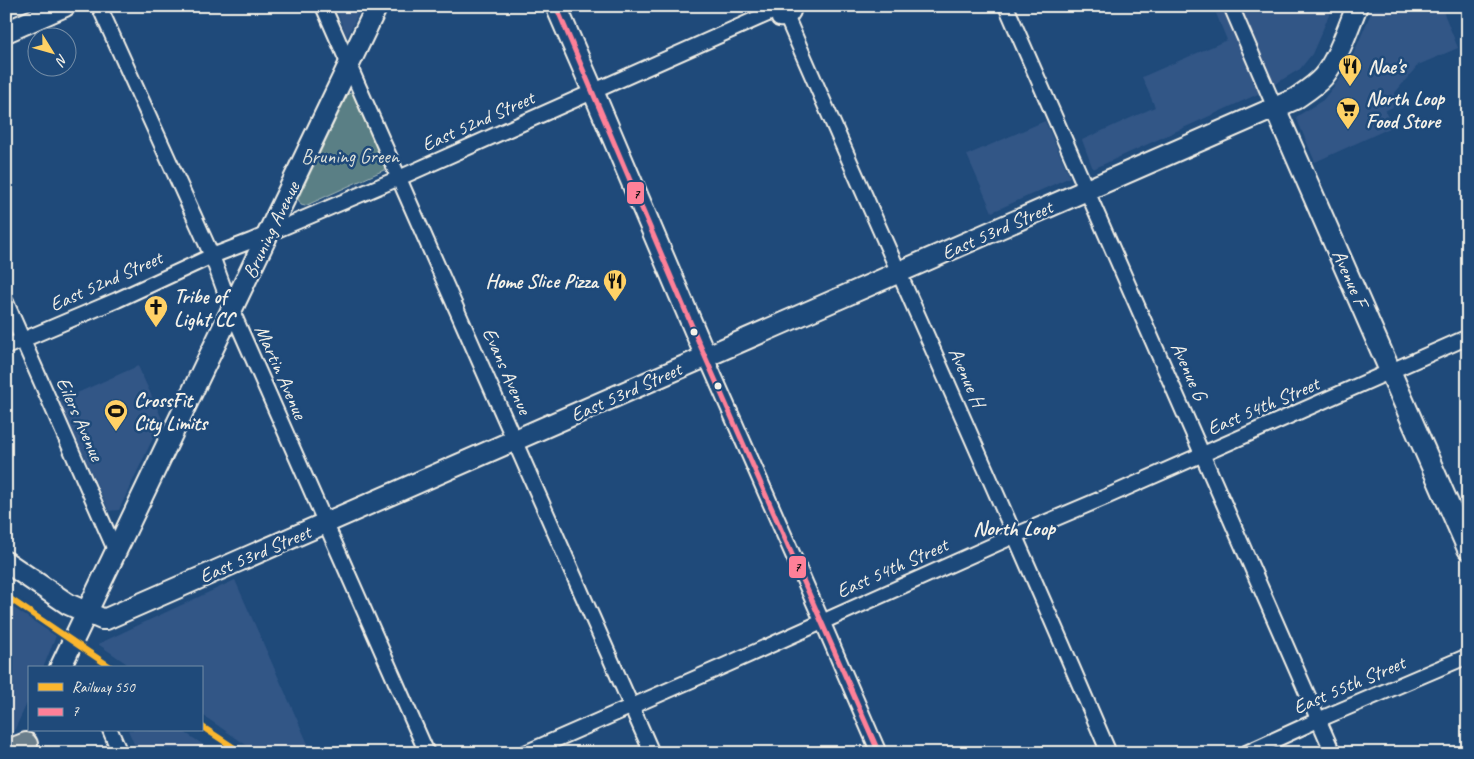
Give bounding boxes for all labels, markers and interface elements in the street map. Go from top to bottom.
north arrow [28,28,78,78]
text: N [51,51,71,70]
restaurant icon: Nae's [1337,53,1363,87]
place label: Nae's [1368,54,1407,79]
street label: East 52nd Street [418,84,540,157]
place label: North Loop Food Store [1366,86,1446,134]
supermarket icon: North Loop Food Store [1335,96,1361,130]
park label: Bruning Green [301,144,400,169]
street label: Bruning Avenue [237,176,306,283]
line badge: 7 [626,181,645,205]
text: 7 [633,185,641,202]
street label: East 53rd Street [938,193,1058,266]
street label: East 52nd Street [46,244,168,317]
street label: Avenue F [1326,246,1375,314]
restaurant icon: Home Slice Pizza [602,268,628,302]
place label: Home Slice Pizza [486,269,600,294]
place label: Tribe of Light CC [174,284,237,332]
church icon: Tribe of Light CC [143,294,169,328]
street label: Martin Avenue [249,321,313,424]
street label: Evans Avenue [477,324,538,420]
unlabelled marker [689,327,699,337]
street label: Avenue G [1165,338,1214,406]
street label: Avenue H [943,344,993,414]
street label: East 53rd Street [567,355,687,428]
street label: East 54th Street [1203,370,1325,441]
street label: Eilers Avenue [50,373,110,466]
unlabelled marker [713,381,723,391]
place label: CrossFit City Limits [134,388,209,437]
sports icon: CrossFit City Limits [103,398,129,432]
district label: North Loop [973,515,1057,541]
street label: East 53rd Street [195,518,317,589]
street label: East 54th Street [832,531,954,604]
line badge: 7 [788,555,807,579]
text: 7 [794,558,802,575]
street label: East 55th Street [1289,649,1411,720]
legend [28,666,202,732]
text: Railway 550 [72,678,136,697]
text: 7 [72,702,80,721]

